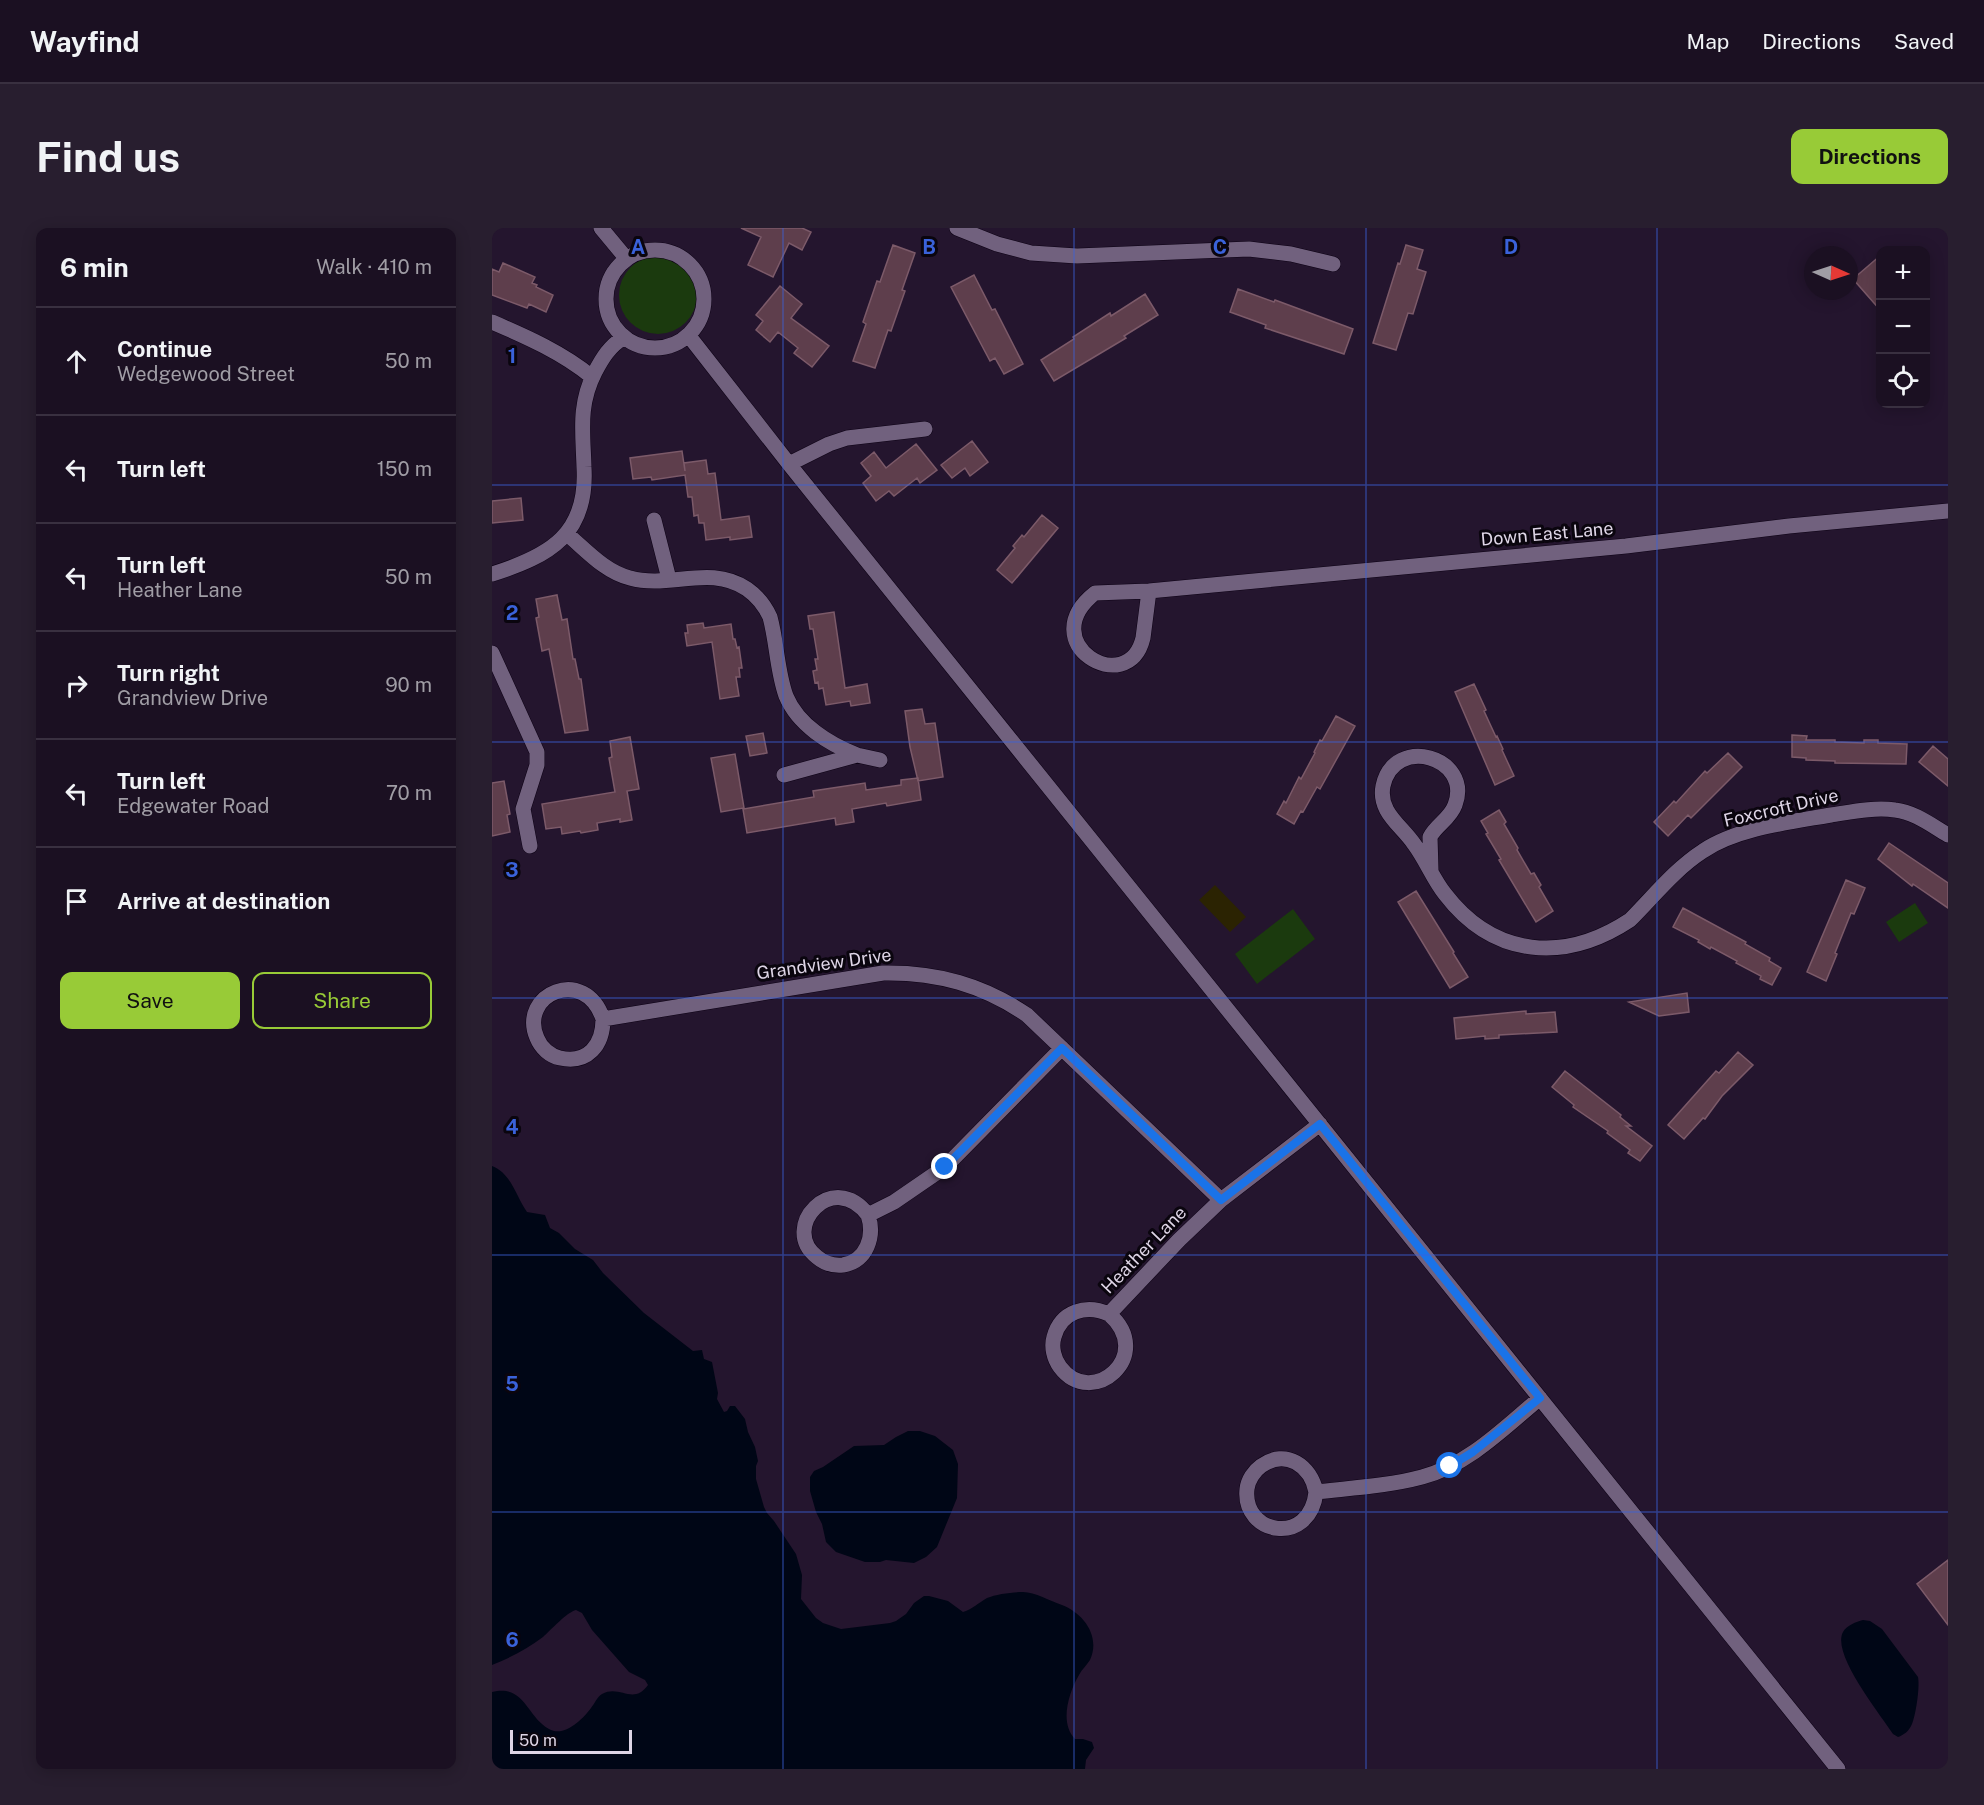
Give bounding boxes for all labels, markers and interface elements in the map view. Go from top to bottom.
text: Wayfind [30,25,140,58]
text: Map [1687,29,1729,54]
text: Directions [1762,29,1861,54]
text: Saved [1894,29,1954,54]
button: Directions [1791,129,1948,184]
text: Find us [36,132,180,181]
text: A [631,235,645,259]
text: B [922,235,936,259]
text: C [1213,235,1227,259]
text: D [1504,235,1518,259]
north arrow [1804,246,1858,300]
map controls [1876,246,1930,408]
button: + [1876,246,1930,300]
text: 6 min [60,252,129,283]
text: Walk · 410 m [316,255,432,279]
button: − [1876,300,1930,354]
text: Continue [117,336,212,362]
text: 1 [508,344,516,368]
icon: ahead [60,345,93,378]
text: 50 m [385,349,432,373]
button: locate [1876,354,1930,408]
text: Wedgewood Street [117,362,295,386]
icon: left [60,453,93,486]
text: Turn left [117,456,206,482]
text: 150 m [377,457,432,481]
street label: Down East Lane [1480,517,1614,550]
text: Turn left [117,552,206,578]
icon: left [60,561,93,594]
text: 50 m [385,565,432,589]
text: Heather Lane [117,578,242,602]
text: 2 [506,601,518,625]
text: Turn right [117,660,220,686]
icon: right [60,669,93,702]
text: 90 m [385,673,432,697]
text: Grandview Drive [117,686,268,710]
text: Turn left [117,768,206,794]
icon: left [60,777,93,810]
text: 70 m [386,781,432,805]
street label: Foxcroft Drive [1721,784,1840,831]
text: Edgewater Road [117,794,269,818]
text: 3 [505,858,519,882]
icon: arrive [60,885,93,918]
text: Arrive at destination [117,888,330,914]
street label: Grandview Drive [755,944,893,983]
button: Save [60,972,240,1029]
button: Share [252,972,432,1029]
text: 4 [505,1115,519,1139]
route end [931,1153,957,1179]
street label: Heather Lane [1097,1202,1190,1298]
text: 5 [505,1372,519,1396]
route start [1436,1452,1462,1478]
text: 6 [505,1628,519,1652]
scale bar [510,1727,632,1754]
text: 50 m [519,1731,557,1750]

